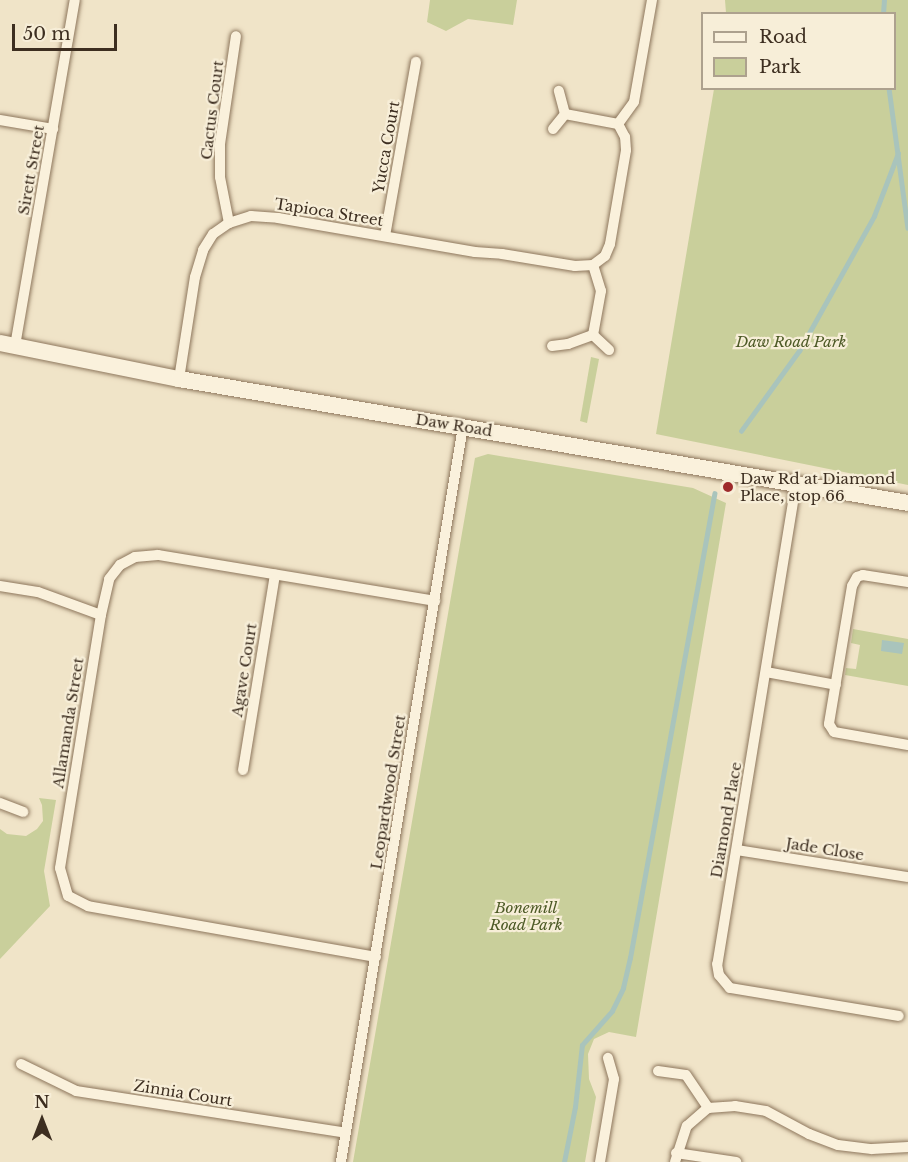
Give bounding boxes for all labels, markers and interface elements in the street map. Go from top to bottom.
scale bar [15,12,120,50]
legend [701,12,896,90]
text: 50 m [23,23,71,45]
text: Road [759,26,807,48]
text: Park [759,56,801,78]
street label: Cactus Court [197,59,227,161]
street label: Yucca Court [369,99,403,195]
street label: Sirett Street [14,124,48,216]
street label: Tapioca Street [273,195,385,229]
park label: Daw Road Park [735,333,847,351]
street label: Daw Road [414,410,494,440]
place label: Daw Rd at Diamond Place, stop 66 [740,469,896,504]
marker: Daw Rd at Diamond Place, stop 66 [721,480,735,494]
street label: Agave Court [228,622,260,718]
street label: Allamanda Street [49,656,87,790]
street label: Leopardwood Street [367,713,409,871]
street label: Diamond Place [707,761,745,879]
street label: Jade Close [785,834,865,864]
park label: Bonemill Road Park [489,898,563,933]
street label: Zinnia Court [132,1076,234,1110]
north arrow [12,1090,72,1150]
text: N [34,1092,50,1112]

